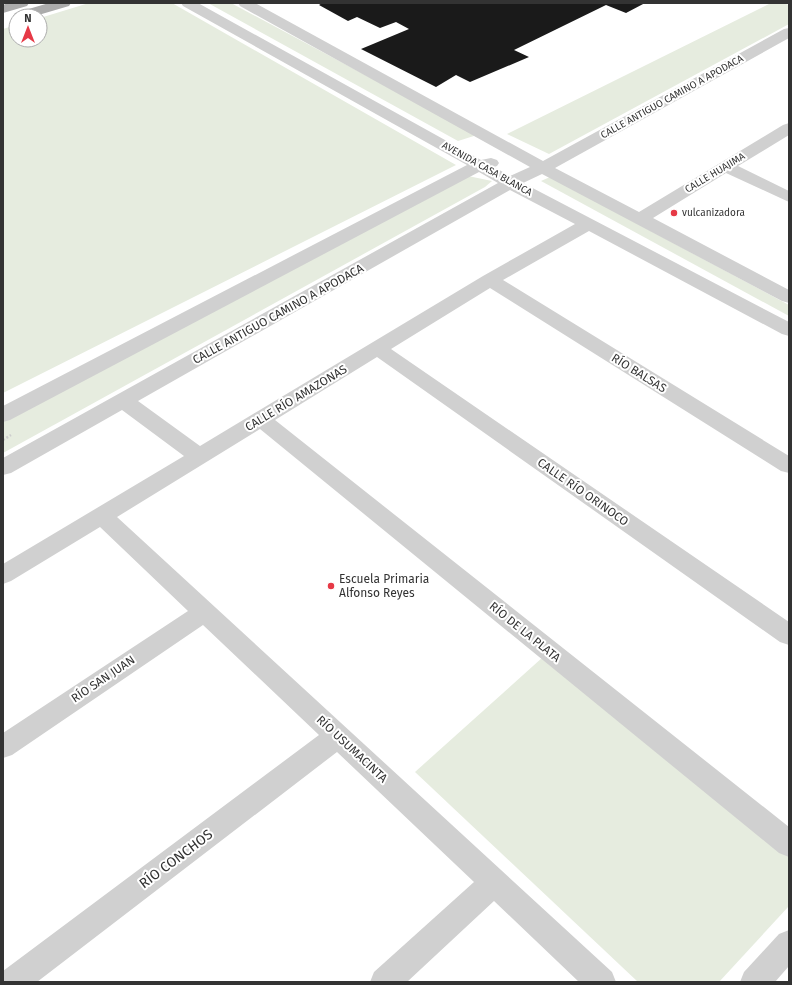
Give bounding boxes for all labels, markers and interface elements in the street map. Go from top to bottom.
north arrow [8,8,48,48]
text: N [24,12,32,25]
street label: CALLE ANTIGUO CAMINO A APODACA [599,53,746,141]
street label: AVENIDA CASA BLANCA [440,139,534,199]
street label: CALLE HUAJIMA [683,150,747,196]
place label: vulcanizadora [682,207,745,219]
marker: vulcanizadora [669,208,679,218]
street label: CALLE ANTIGUO CAMINO A APODACA [190,261,366,367]
street label: RÍO BALSAS [609,350,670,396]
street label: CALLE RÍO AMAZONAS [242,361,350,434]
street label: CALLE RÍO ORINOCO [535,455,632,529]
place label: Escuela Primaria Alfonso Reyes [339,572,429,600]
marker: Escuela Primaria Alfonso Reyes [326,581,336,591]
street label: RÍO DE LA PLATA [487,598,564,665]
street label: RÍO SAN JUAN [68,652,137,705]
street label: RÍO USUMACINTA [314,712,391,785]
street label: RÍO CONCHOS [135,825,216,892]

